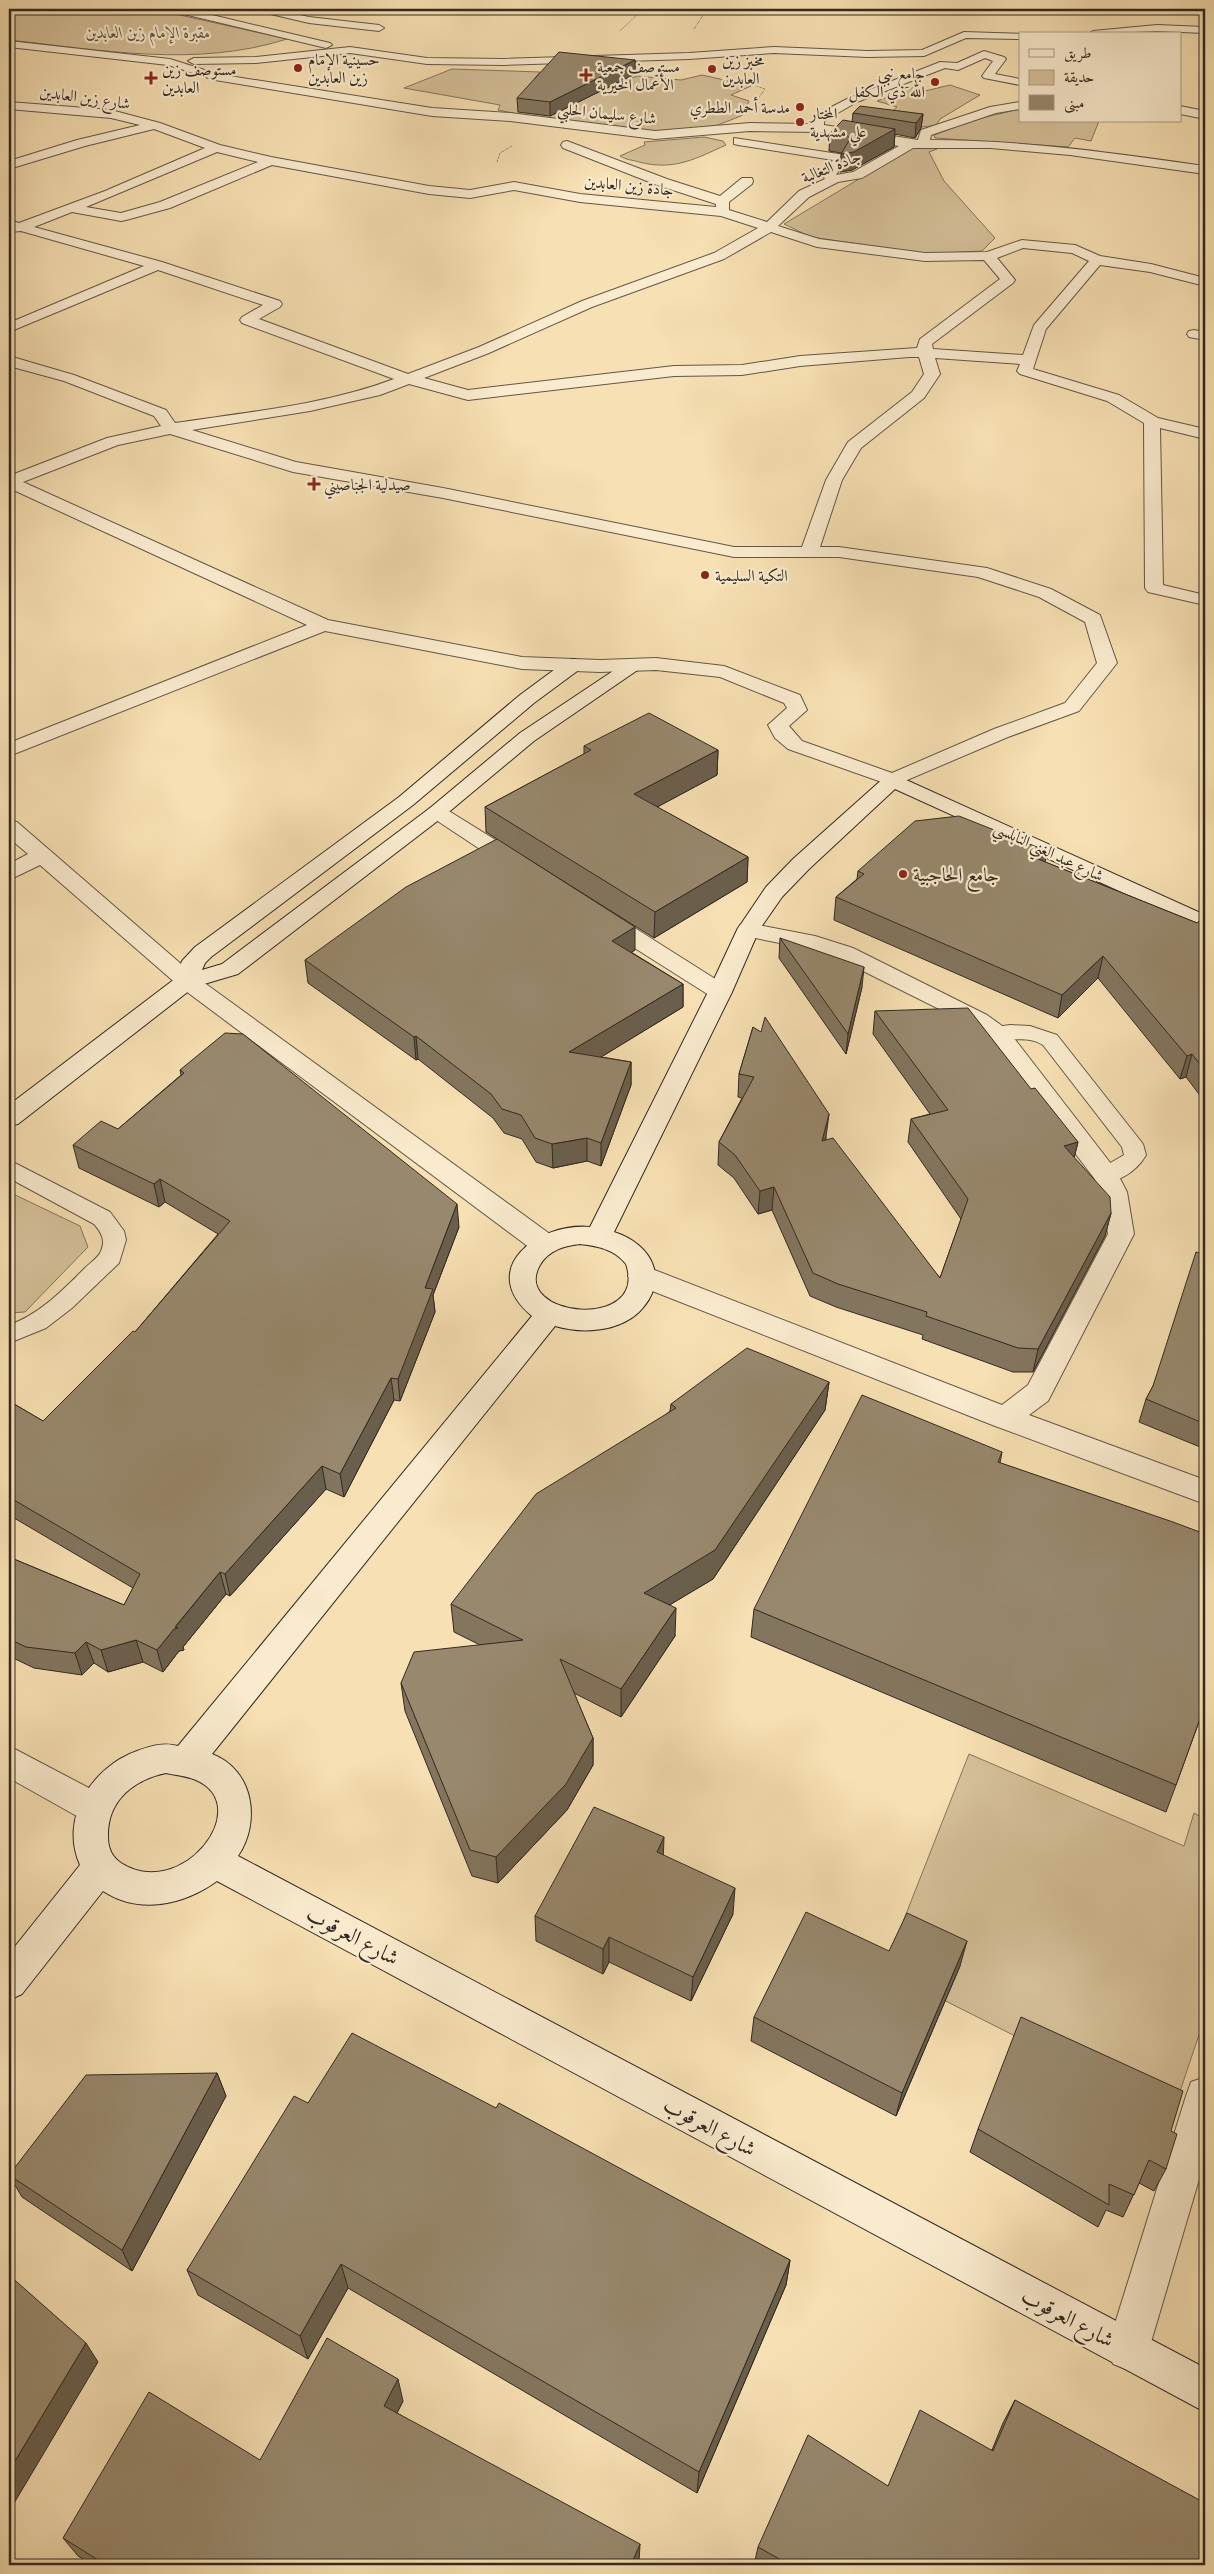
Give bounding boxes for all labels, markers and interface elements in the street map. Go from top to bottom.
park label: مقبرة الإمام زين العابدين [86,23,210,47]
legend [1019,32,1182,122]
text: طريق [1064,44,1091,63]
place label: حسينية الإمام زين العابدين [308,50,380,88]
place label: مخبز زين العابدين [722,51,765,89]
place label: مستوصف جمعية الأعمال الخيرية [597,57,680,95]
place label: مستوصف زين العابدين [162,60,236,98]
marker: حسينية الإمام زين العابدين [292,62,304,74]
marker: مخبز زين العابدين [706,63,718,75]
place label: جامع نبي الله ذي الكفل [848,64,925,104]
marker: مستوصف جمعية الأعمال الخيرية [579,68,593,82]
text: حديقة [1064,68,1094,87]
marker: مستوصف زين العابدين [144,71,158,85]
marker: جامع نبي الله ذي الكفل [929,76,941,88]
street label: شارع زين العابدين [38,82,131,117]
text: مبنى [1064,94,1084,114]
place label: مدسة أحمد الططري [690,96,790,120]
street label: شارع سليمان الحلبي [556,99,657,134]
marker: مدسة أحمد الططري [794,101,806,113]
place label: المختار علي مشهدية [808,104,867,147]
marker: المختار علي مشهدية [794,116,806,128]
street label: جادة التغالبة [799,146,864,188]
street label: جادة زين العابدين [583,171,675,201]
place label: صيدلية الجباصيني [324,475,411,500]
marker: صيدلية الجباصيني [308,478,320,490]
place label: التكية السليمية [715,566,788,586]
marker: التكية السليمية [699,569,711,581]
street label: شارع عبد الغني النابلسي [988,818,1107,891]
place label: جامع الحاجبية [913,864,999,892]
marker: جامع الحاجبية [897,868,909,880]
street label: شارع العرقوب [299,1901,403,1976]
street label: شارع العرقوب [656,2092,760,2167]
street label: شارع العرقوب [1014,2283,1118,2358]

